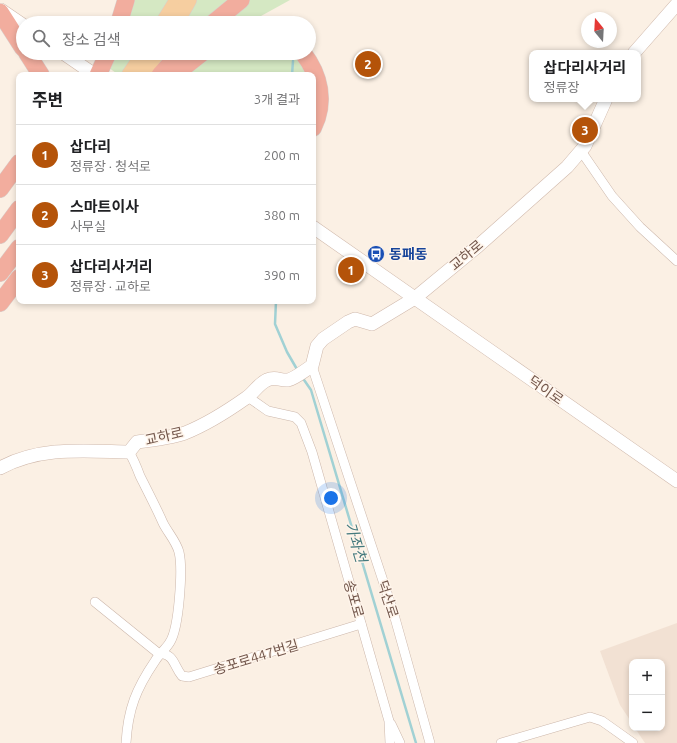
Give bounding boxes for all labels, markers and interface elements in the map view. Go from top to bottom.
north arrow [581,12,617,48]
search box [16,16,316,60]
icon: search [30,27,52,49]
text: 장소 검색 [62,31,121,48]
pin: 2 [355,49,381,79]
popup [529,50,641,102]
text: 삽다리사거리 [544,59,626,76]
text: 정류장 [544,80,579,94]
text: 주변 [32,90,63,109]
text: 3개 결과 [254,92,300,106]
pin: 3 [572,115,598,145]
text: 삽다리 [70,138,111,155]
text: 1 [41,148,49,162]
text: 200 m [264,148,300,162]
text: 정류장 · 청석로 [70,159,151,173]
text: 스마트이사 [70,198,139,215]
text: 2 [41,208,49,222]
text: 380 m [264,208,300,222]
text: 사무실 [70,219,106,233]
street label: 교하로 [446,236,486,274]
bus stop icon: 동패동 [366,244,386,264]
place label: 동패동 [389,246,428,262]
pin: 1 [338,255,364,285]
text: 삽다리사거리 [70,258,153,275]
text: 3 [41,268,49,282]
text: 390 m [264,268,300,282]
text: 정류장 · 교하로 [70,279,151,293]
street label: 덕이로 [526,372,567,408]
street label: 교하로 [143,424,185,448]
your location [321,488,341,508]
water label: 가좌천 [342,520,371,566]
street label: 송포로 [341,578,367,620]
street label: 덕산로 [374,578,402,620]
street label: 송포로447번길 [212,636,300,678]
map controls [629,659,665,731]
button: + [629,659,665,695]
button: − [629,695,665,731]

